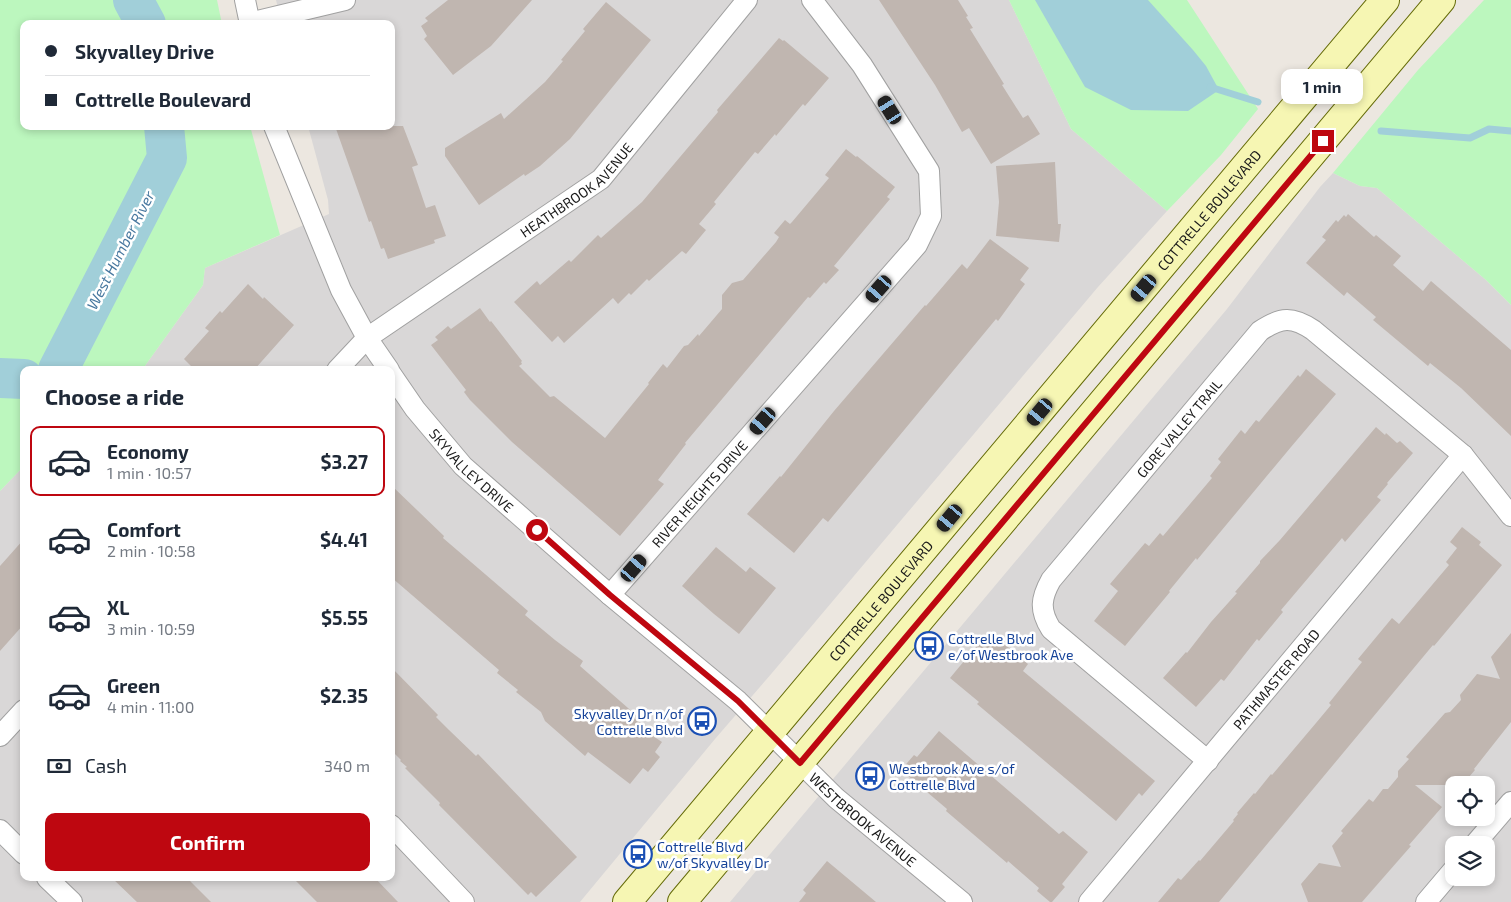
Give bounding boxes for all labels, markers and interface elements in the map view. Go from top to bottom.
text: Skyvalley Drive [75,40,214,63]
callout: 1 min [1282,68,1364,104]
text: 1 min [1303,77,1341,96]
text: Cottrelle Boulevard [75,88,251,111]
car [875,93,904,127]
route end [1312,130,1334,152]
street label: HEATHBROOK AVENUE [516,139,636,240]
street label: COTTRELLE BOULEVARD [1153,146,1264,274]
water label: West Humber River [82,187,158,312]
car [1128,272,1159,304]
car [863,273,894,305]
street label: GORE VALLEY TRAIL [1133,375,1225,481]
text: Choose a ride [45,383,184,409]
car [1024,396,1055,428]
car [747,405,778,437]
street label: SKYVALLEY DRIVE [426,425,518,515]
street label: RIVER HEIGHTS DRIVE [648,436,751,550]
icon: car [47,439,92,484]
text: Economy [107,440,189,463]
text: $3.27 [320,450,368,473]
text: 1 min · 10:57 [107,463,192,482]
car [934,502,965,534]
icon: car [47,517,92,562]
text: Comfort [107,518,181,541]
route start [526,519,548,541]
text: $4.41 [320,528,368,551]
street label: COTTRELLE BOULEVARD [825,537,936,664]
text: 2 min · 10:58 [107,541,196,560]
car [618,552,649,584]
icon: car [47,595,92,640]
text: XL [107,596,129,619]
text: $5.55 [321,606,368,629]
text: 3 min · 10:59 [107,619,195,638]
street label: PATHMASTER ROAD [1229,625,1323,732]
place label: Cottrelle Blvd e/of Westbrook Ave [948,630,1073,663]
bus stop icon: Cottrelle Blvd e/of Westbrook Ave [914,631,944,661]
icon: car [47,673,92,718]
text: Green [107,674,160,697]
text: $2.35 [320,684,368,707]
text: 4 min · 11:00 [107,697,194,716]
place label: Skyvalley Dr n/of Cottrelle Blvd [574,705,684,738]
bus stop icon: Skyvalley Dr n/of Cottrelle Blvd [687,706,717,736]
icon: cash [45,752,73,780]
text: Cash [85,754,127,777]
text: 340 m [324,756,370,775]
place label: Westbrook Ave s/of Cottrelle Blvd [889,760,1015,793]
bus stop icon: Westbrook Ave s/of Cottrelle Blvd [855,761,885,791]
street label: WESTBROOK AVENUE [806,768,920,870]
map controls [1445,776,1495,886]
button: locate [1445,776,1495,826]
button: Confirm [45,813,370,871]
button: layers [1445,836,1495,886]
place label: Cottrelle Blvd w/of Skyvalley Dr [657,838,769,871]
bus stop icon: Cottrelle Blvd w/of Skyvalley Dr [623,839,653,869]

